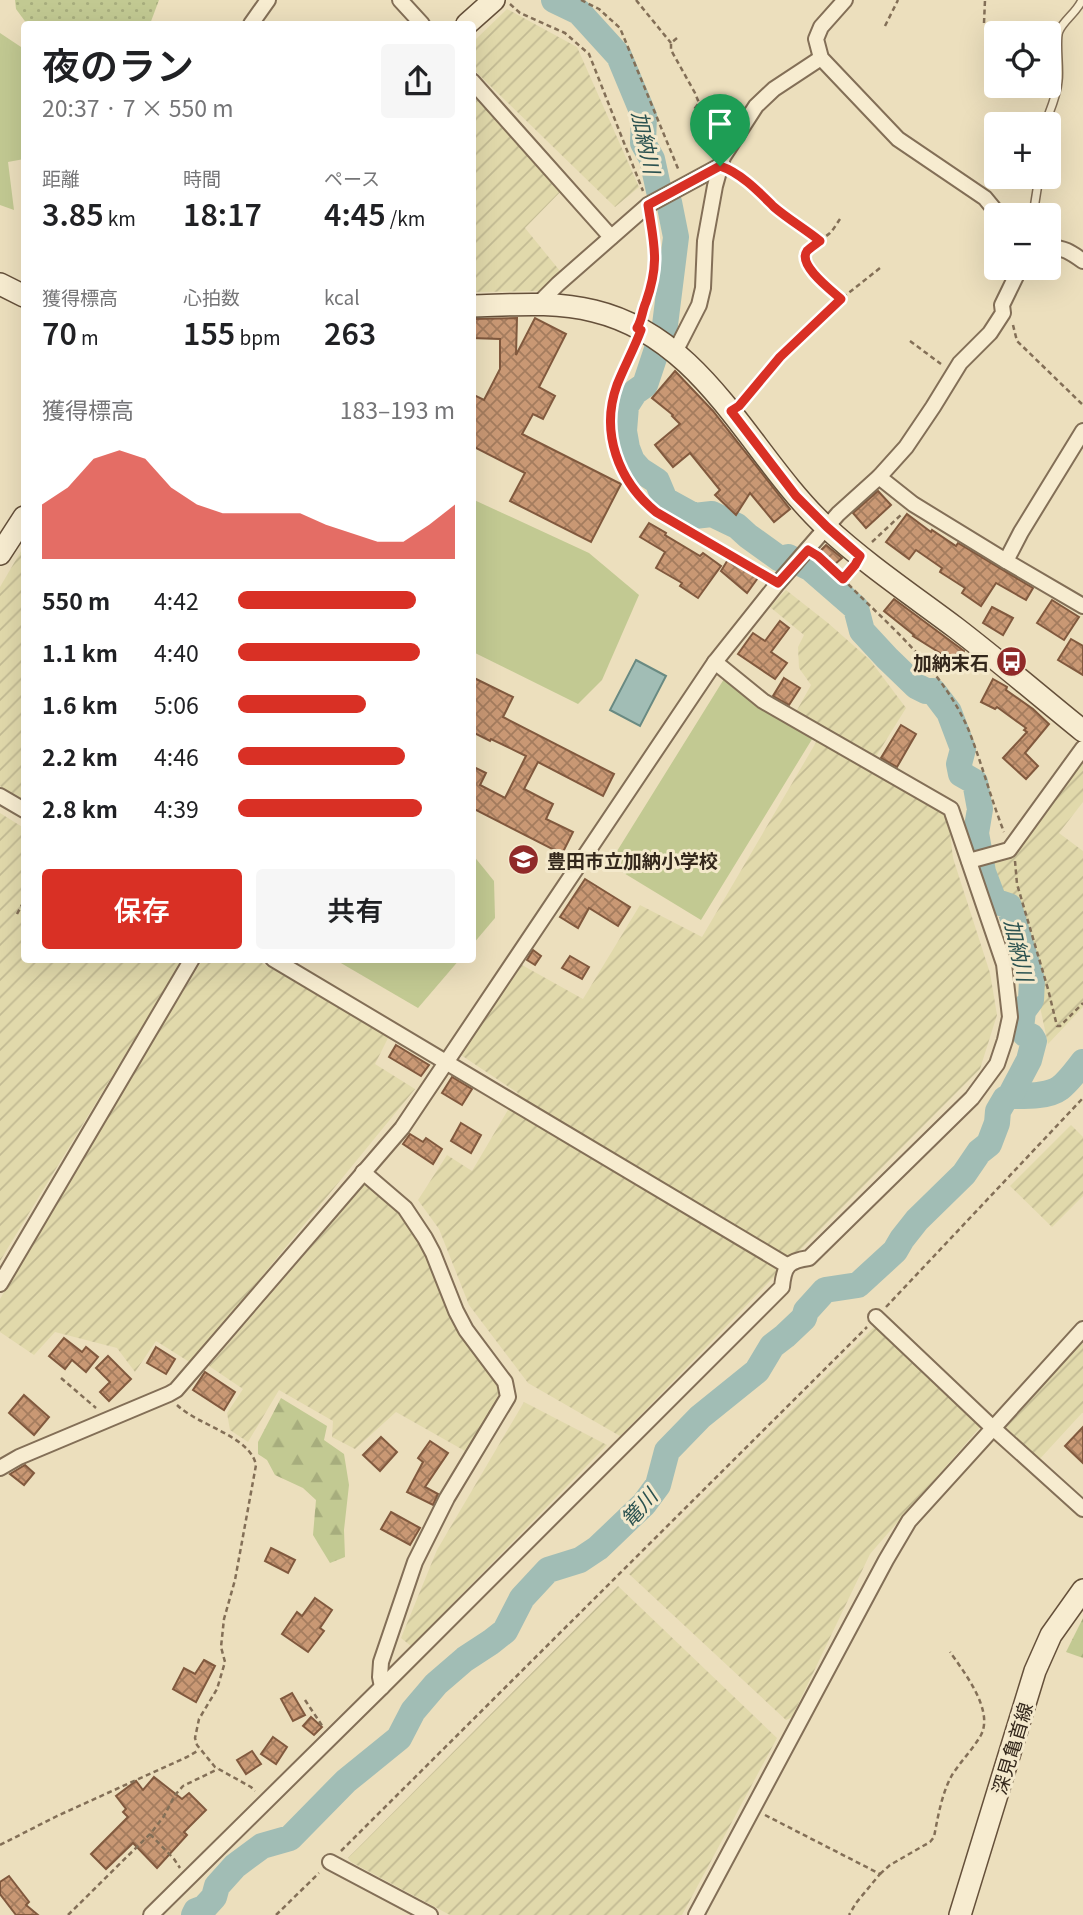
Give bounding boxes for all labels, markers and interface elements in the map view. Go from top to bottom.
map controls [984,21,1061,280]
button: locate [984,21,1061,98]
text: 夜のラン [42,36,194,91]
button: share [381,44,455,118]
text: 20:37 · 7 × 550 m [42,90,233,124]
pin [690,94,750,166]
icon: arrive [701,105,739,143]
water label: 加納川 [626,108,669,178]
button: + [984,112,1061,189]
text: 距離 [42,164,80,191]
text: 時間 [183,164,221,191]
text: ペース [324,164,380,191]
text: 3.85 [42,191,104,235]
text: 18:17 [183,191,262,235]
text: 4:45 [324,191,386,235]
button: − [984,203,1061,280]
text: km [104,204,136,231]
text: /km [386,204,425,231]
text: 獲得標高 [42,283,118,310]
text: 心拍数 [183,283,240,310]
text: kcal [324,283,360,310]
text: 70 [42,310,77,354]
text: 155 [183,310,235,354]
text: 263 [324,310,376,354]
text: m [77,323,99,350]
text: bpm [235,323,281,350]
text: 獲得標高 [42,392,134,426]
text: 183–193 m [340,392,455,426]
text: 550 m [42,583,110,617]
text: 4:42 [154,583,199,617]
text: 1.1 km [42,635,118,669]
text: 4:40 [154,635,199,669]
bus stop icon: 加納末石 [995,644,1029,678]
place label: 加納末石 [913,648,989,675]
text: 1.6 km [42,687,118,721]
text: 5:06 [154,687,199,721]
text: 2.2 km [42,739,118,773]
text: 4:46 [154,739,199,773]
text: 2.8 km [42,791,118,825]
text: 4:39 [154,791,199,825]
school or university icon: 豊田市立加納小学校 [507,842,541,876]
place label: 豊田市立加納小学校 [547,846,718,873]
button: 保存 [42,869,242,949]
button: 共有 [256,869,455,949]
water label: 加納川 [998,916,1042,986]
water label: 篭川 [613,1480,665,1533]
street label: 深見亀首線 [984,1699,1038,1797]

